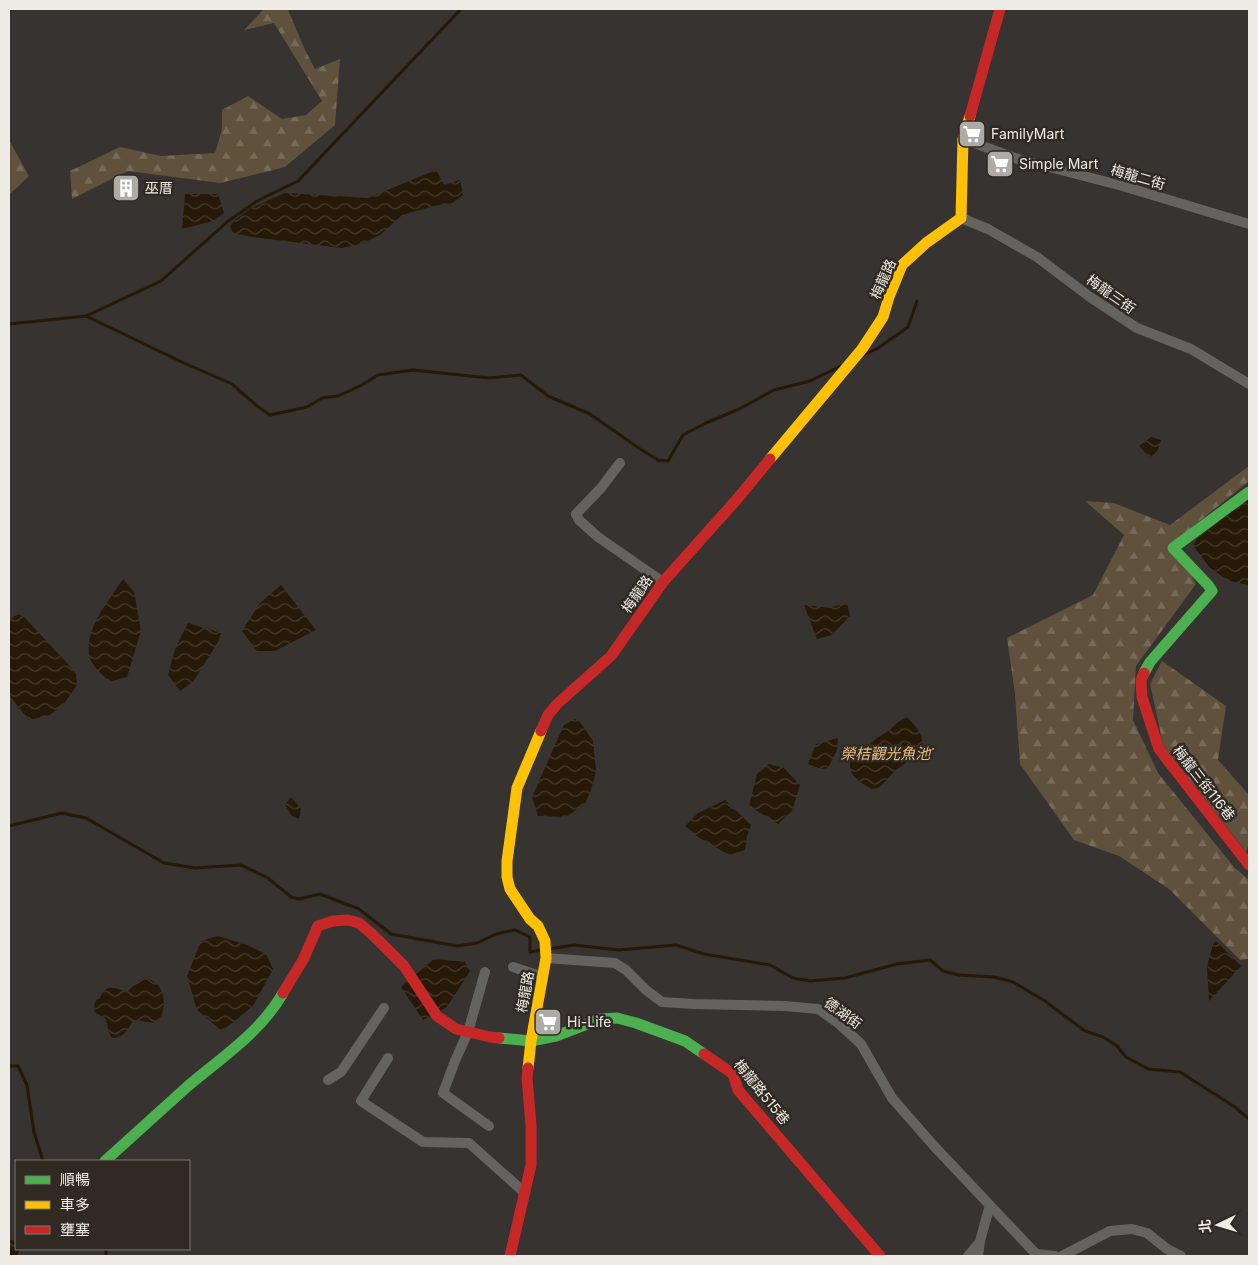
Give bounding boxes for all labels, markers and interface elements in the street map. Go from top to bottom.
supermarket icon: FamilyMart [957,119,987,149]
place label: FamilyMart [991,125,1065,142]
supermarket icon: Simple Mart [985,149,1015,179]
place label: Simple Mart [1019,155,1099,172]
street label: 梅龍二街 [1109,161,1167,192]
building icon: 巫厝 [111,173,141,203]
place label: 巫厝 [145,179,173,196]
street label: 梅龍路 [866,256,899,301]
street label: 梅龍三街 [1083,271,1139,317]
street label: 梅龍路 [618,572,656,616]
street label: 梅龍三街116巷 [1170,742,1239,823]
water label: 榮桔觀光魚池˙ [840,744,934,763]
street label: 梅龍路 [512,970,537,1014]
street label: 德湖街 [821,993,865,1032]
supermarket icon: Hi-Life [533,1007,563,1037]
place label: Hi-Life [567,1013,611,1030]
street label: 梅龍路515巷 [731,1056,794,1128]
legend [15,1160,190,1250]
text: 順暢 [60,1170,90,1189]
text: 車多 [60,1195,90,1214]
north arrow [1193,1200,1243,1250]
text: 北 [1195,1218,1214,1234]
text: 壅塞 [60,1220,90,1239]

